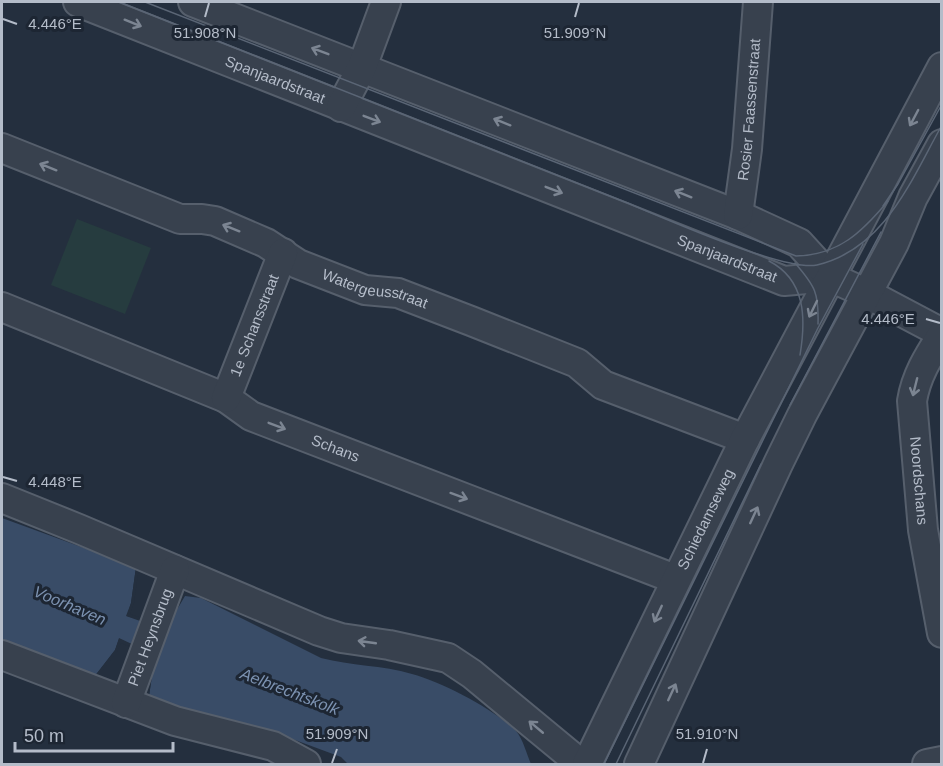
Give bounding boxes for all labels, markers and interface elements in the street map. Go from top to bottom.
text: 4.446°E [28,15,82,32]
one-way arrow [123,18,141,29]
text: 51.908°N [174,24,236,41]
text: 51.909°N [544,24,606,41]
street label: Rosier Faassenstraat [734,37,763,182]
one-way arrow [312,45,330,56]
street label: Spanjaardstraat [223,52,329,107]
one-way arrow [908,109,920,126]
one-way arrow [362,114,381,125]
one-way arrow [493,116,512,127]
one-way arrow [39,161,57,172]
one-way arrow [544,185,562,196]
one-way arrow [675,188,693,199]
one-way arrow [222,222,240,233]
street label: Spanjaardstraat [675,231,780,286]
street label: Watergeusstraat [320,265,431,312]
street label: 1e Schansstraat [226,271,282,379]
one-way arrow [807,300,819,318]
text: 4.446°E [861,310,915,327]
one-way arrow [909,377,921,396]
one-way arrow [267,421,286,432]
street label: Schans [309,431,362,465]
street label: Noordschans [907,436,932,525]
street label: Schiedamseweg [674,466,737,572]
text: 4.448°E [28,473,82,490]
one-way arrow [449,491,468,502]
one-way arrow [749,507,760,525]
water label: Voorhaven [31,583,109,628]
street label: Piet Heynsbrug [124,586,175,688]
one-way arrow [652,605,664,623]
one-way arrow [358,636,377,647]
water label: Aelbrechtskolk [237,665,342,718]
one-way arrow [667,684,679,702]
scale bar [15,715,172,753]
one-way arrow [529,720,544,734]
text: 51.909°N [306,725,368,742]
text: 51.910°N [676,725,738,742]
text: 50 m [24,726,64,746]

